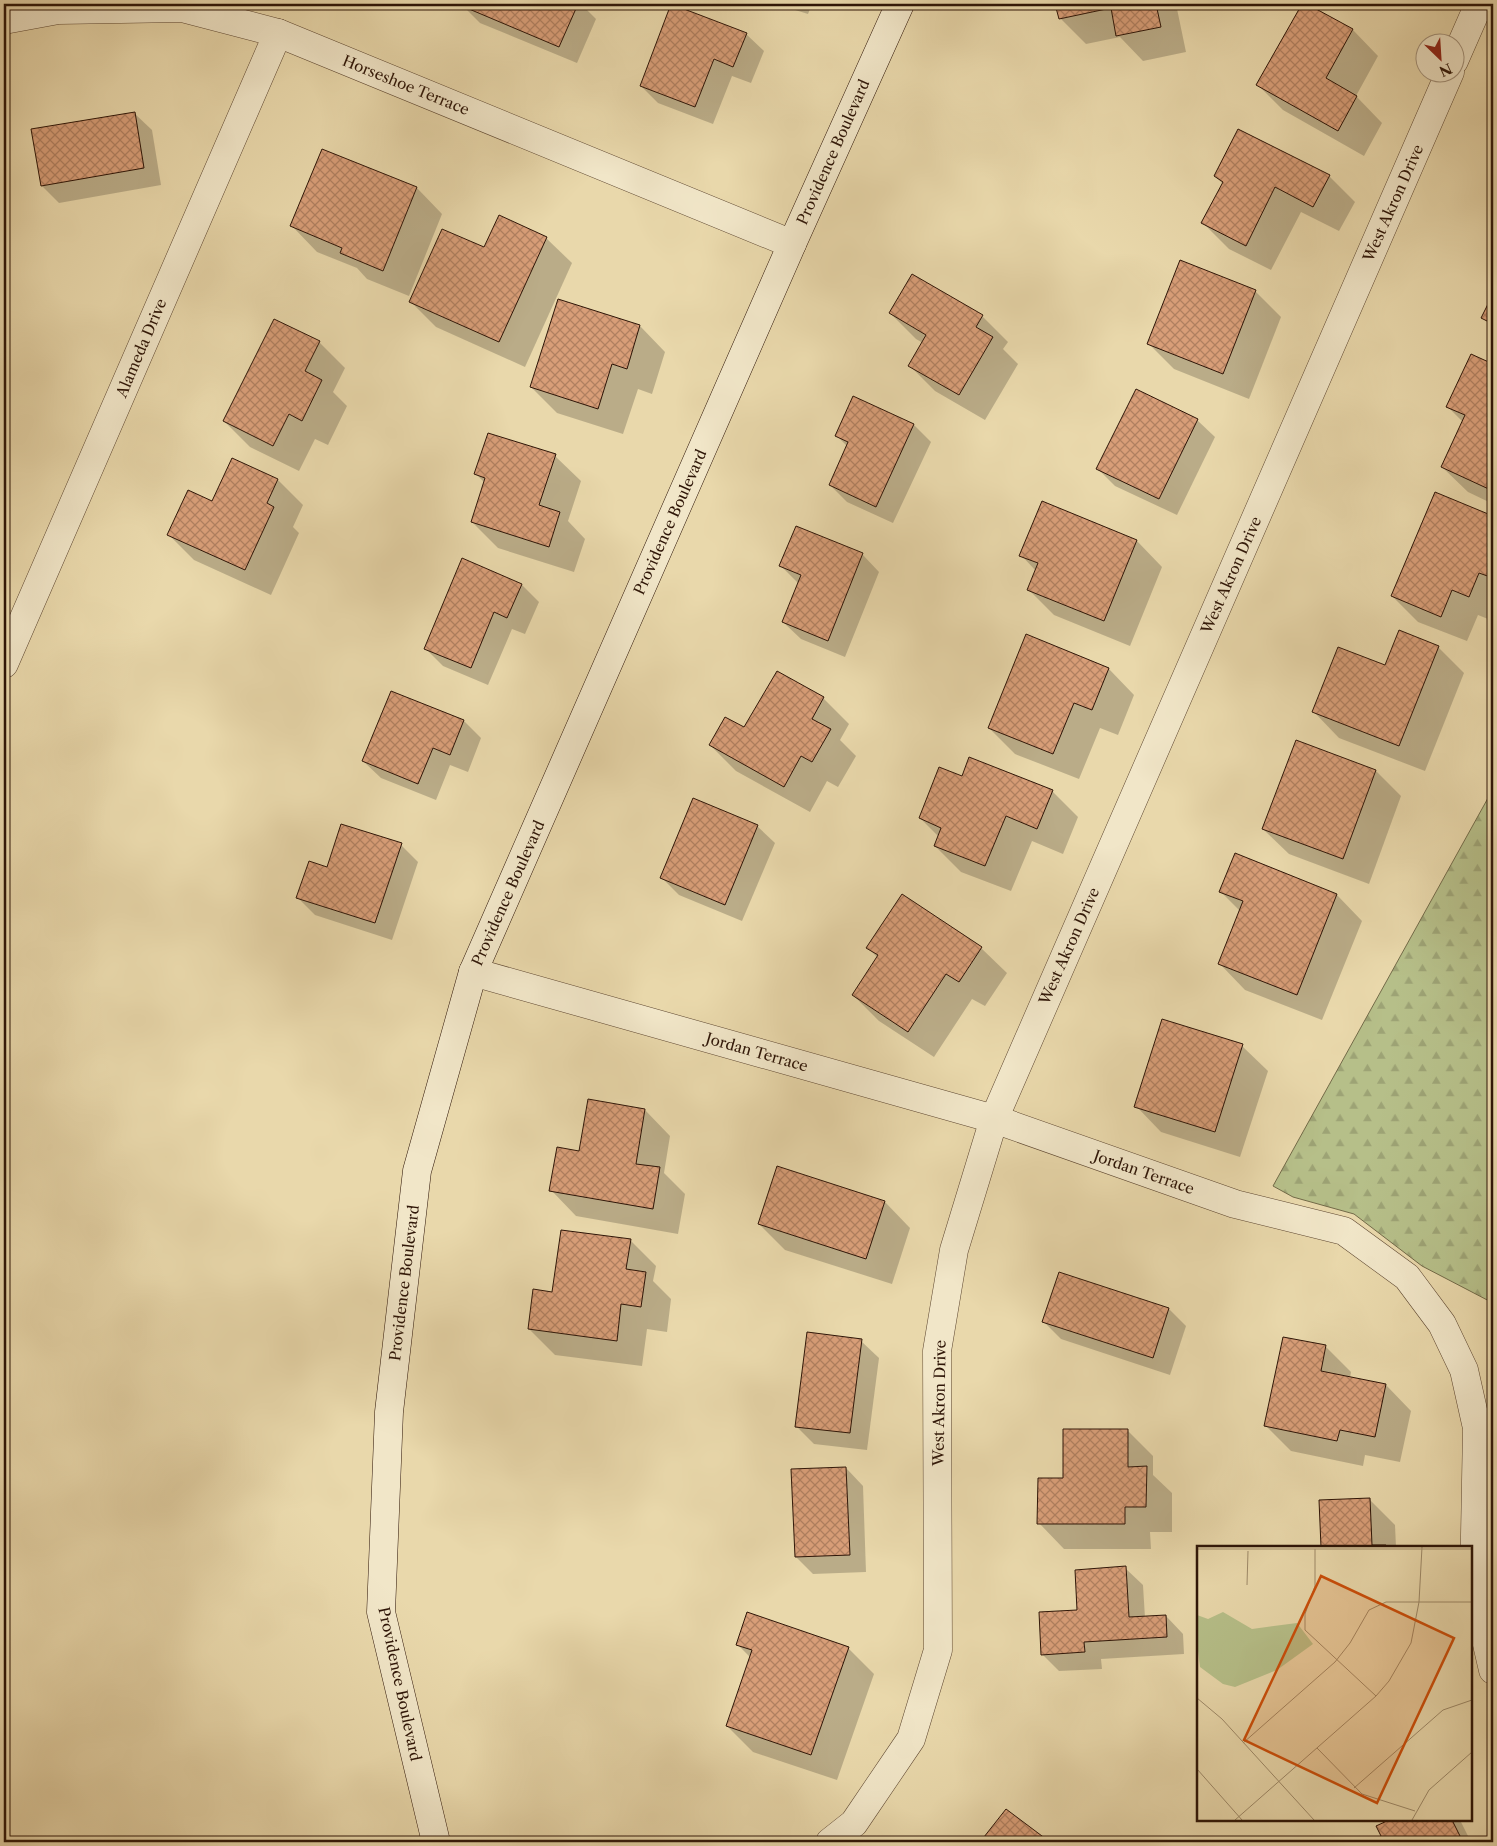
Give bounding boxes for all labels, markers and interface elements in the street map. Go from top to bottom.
north arrow [1414,32,1464,82]
street label: Horseshoe Terrace [340,51,472,119]
text: N [1436,59,1455,81]
street label: Providence Boulevard [792,76,874,228]
street label: West Akron Drive [1358,142,1427,265]
street label: Alameda Drive [111,296,170,401]
street label: Providence Boulevard [629,446,711,598]
street label: West Akron Drive [1196,514,1265,637]
street label: Providence Boulevard [467,817,549,969]
street label: West Akron Drive [1034,885,1103,1008]
street label: Jordan Terrace [702,1028,810,1076]
street label: Jordan Terrace [1089,1145,1197,1198]
street label: Providence Boulevard [385,1204,423,1362]
street label: West Akron Drive [928,1340,950,1467]
inset map [1197,1546,1472,1821]
street label: Providence Boulevard [374,1605,426,1763]

